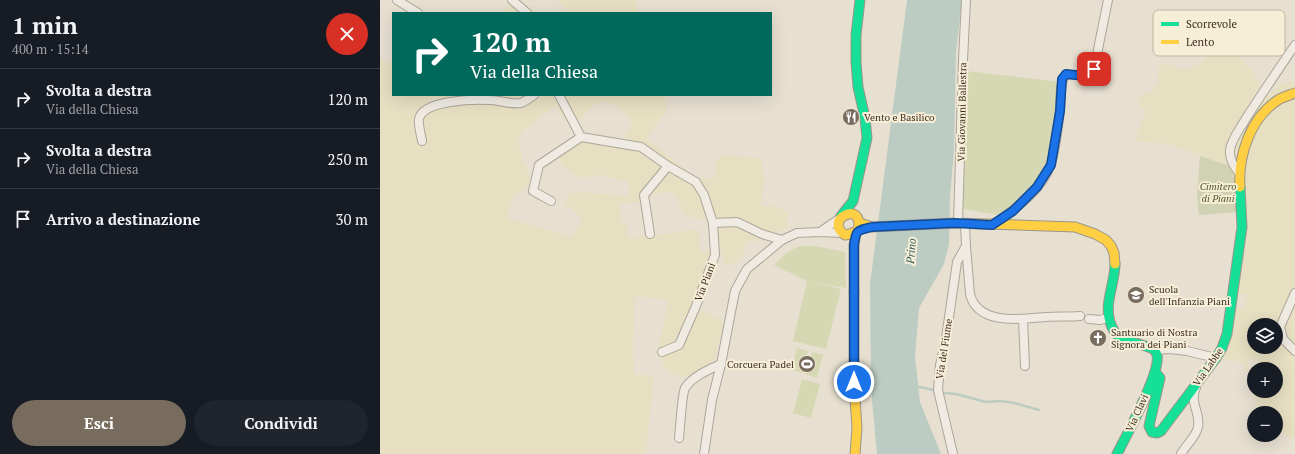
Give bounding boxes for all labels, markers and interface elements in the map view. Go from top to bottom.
text: 1 min [12,9,78,41]
legend [1153,10,1285,56]
button: close [326,13,368,55]
text: Scorrevole [1186,17,1237,31]
text: 120 m [470,23,551,60]
icon: right [404,28,456,80]
text: Lento [1186,35,1214,49]
text: 400 m · 15:14 [12,40,89,58]
pin [1077,52,1111,86]
icon: arrive [1083,58,1105,80]
text: Via della Chiesa [470,59,598,83]
street label: Via Giovanni Ballestra [955,62,969,162]
text: Svolta a destra [46,80,152,100]
icon: right [12,88,34,110]
text: 120 m [327,89,368,109]
text: Via della Chiesa [46,100,138,118]
restaurant icon: Vento e Basilico [841,107,861,127]
place label: Vento e Basilico [864,111,935,124]
text: Svolta a destra [46,140,152,160]
icon: right [12,148,34,170]
text: 250 m [327,149,368,169]
text: Via della Chiesa [46,160,138,178]
park label: Cimitero di Piani [1200,180,1236,205]
icon: arrive [12,208,34,230]
text: Arrivo a destinazione [46,209,200,229]
text: 30 m [335,209,368,229]
water label: Prino [903,237,919,265]
street label: Via Piani [692,261,718,303]
place label: Scuola dell'Infanzia Piani [1149,283,1230,308]
school or university icon: Scuola dell'Infanzia Piani [1126,285,1146,305]
street label: Via del Fiume [933,318,955,380]
map controls [1247,318,1283,442]
button: layers [1247,318,1283,354]
place label: Santuario di Nostra Signora dei Piani [1111,326,1197,351]
church icon: Santuario di Nostra Signora dei Piani [1088,328,1108,348]
street label: Via Labbe [1190,345,1226,389]
sports icon: Corcuera Padel [797,354,817,374]
place label: Corcuera Padel [727,358,794,371]
position arrow [833,361,875,403]
button: + [1247,362,1283,398]
street label: Via Clavi [1123,392,1151,434]
button: Esci [12,400,186,446]
button: Condividi [194,400,368,446]
button: − [1247,406,1283,442]

